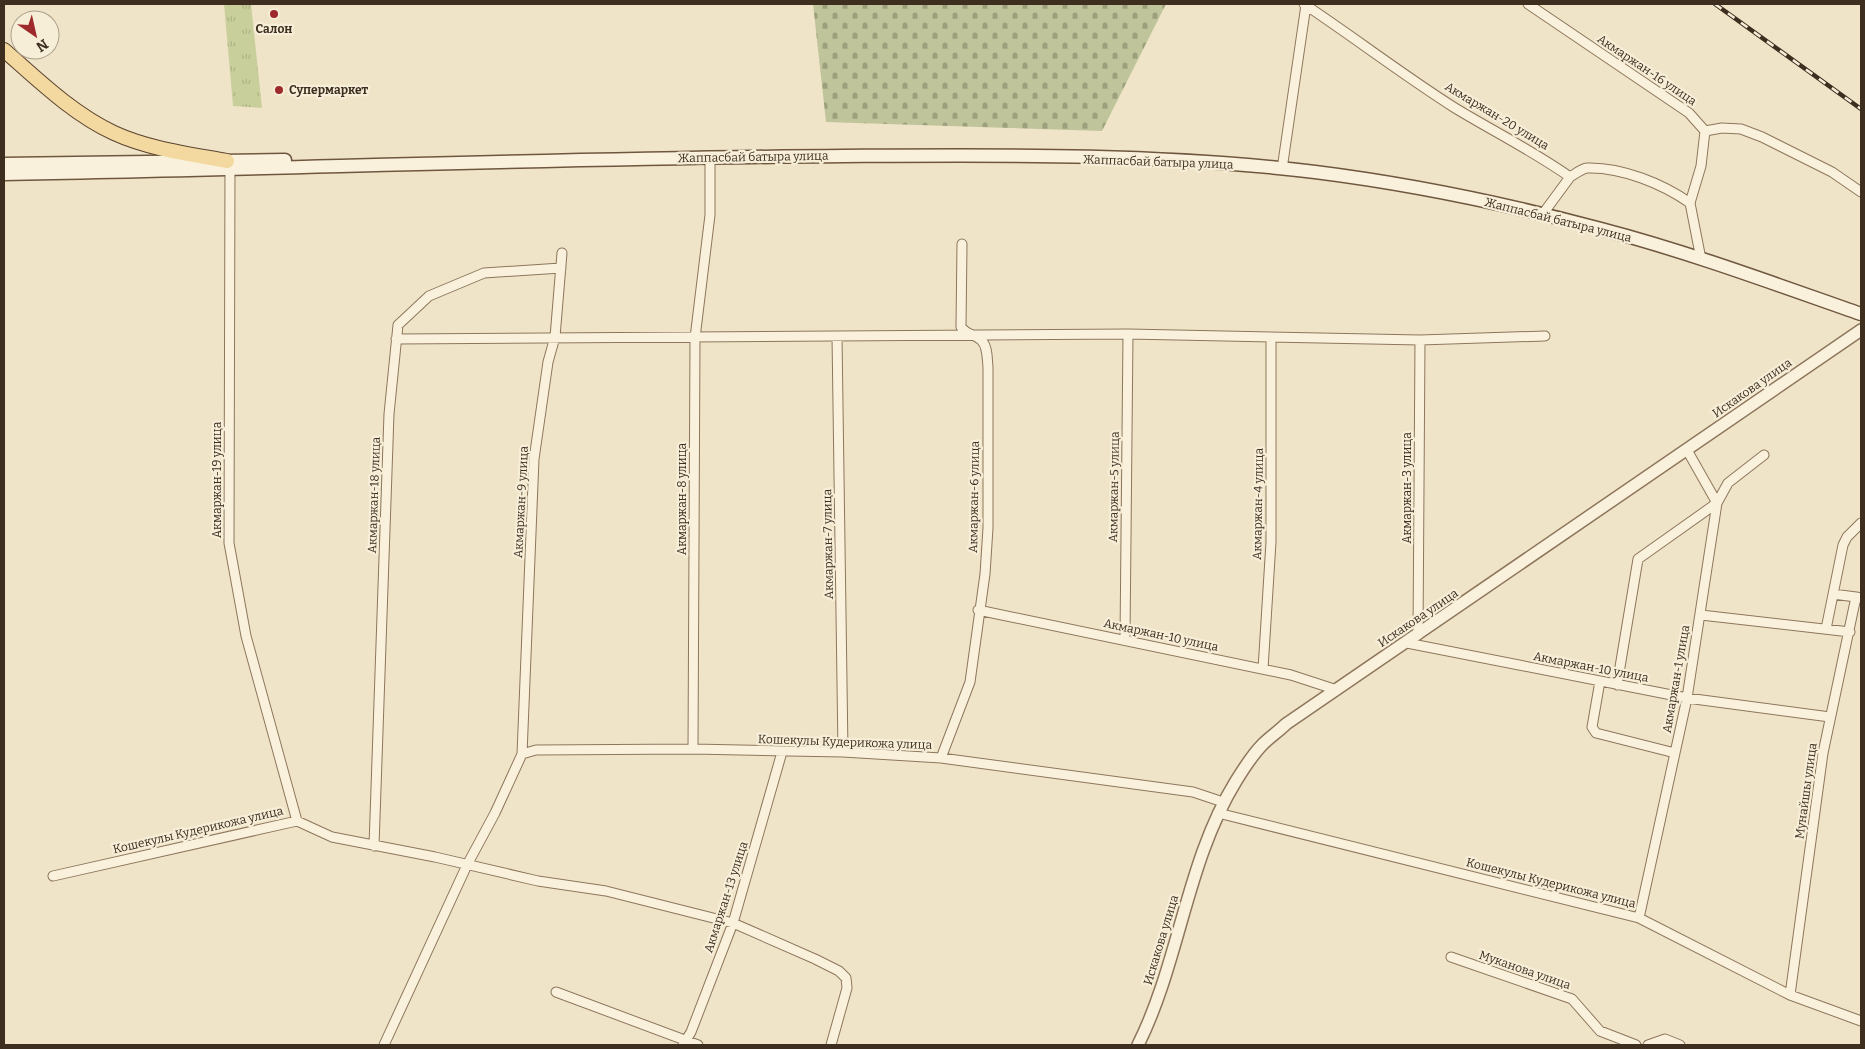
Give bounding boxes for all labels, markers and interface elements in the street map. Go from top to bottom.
marker: Салон [268,8,280,20]
north arrow [10,10,60,60]
place label: Салон [256,22,292,36]
street label: Акмаржан-16 улица [1595,32,1700,109]
text: N [33,35,51,56]
street label: Акмаржан-20 улица [1442,79,1552,153]
place label: Супермаркет [289,83,369,97]
marker: Супермаркет [273,84,285,96]
street label: Жаппасбай батыра улица [677,149,829,165]
street label: Жаппасбай батыра улица [1082,152,1234,172]
street label: Жаппасбай батыра улица [1483,195,1633,245]
street label: Искакова улица [1710,355,1795,421]
street label: Акмаржан-19 улица [210,421,224,538]
street label: Акмаржан-5 улица [1106,431,1122,543]
street label: Акмаржан-3 улица [1400,432,1414,544]
street label: Акмаржан-18 улица [365,436,383,554]
street label: Акмаржан-6 улица [966,440,982,553]
street label: Акмаржан-8 улица [675,442,689,555]
street label: Акмаржан-9 улица [511,445,531,558]
street label: Акмаржан-4 улица [1250,447,1266,560]
street label: Акмаржан-7 улица [820,488,836,599]
street label: Искакова улица [1375,586,1461,650]
street label: Акмаржан-10 улица [1102,616,1220,654]
street label: Акмаржан-1 улица [1660,623,1692,734]
street label: Акмаржан-10 улица [1532,649,1650,685]
street label: Кошекулы Кудерикожа улица [758,732,933,752]
street label: Мунайшы улица [1792,742,1820,840]
street label: Кошекулы Кудерикожа улица [112,803,285,856]
street label: Акмаржан-13 улица [701,839,751,954]
street label: Кошекулы Кудерикожа улица [1465,855,1638,911]
street label: Искакова улица [1141,893,1181,987]
street label: Муканова улица [1477,948,1573,992]

